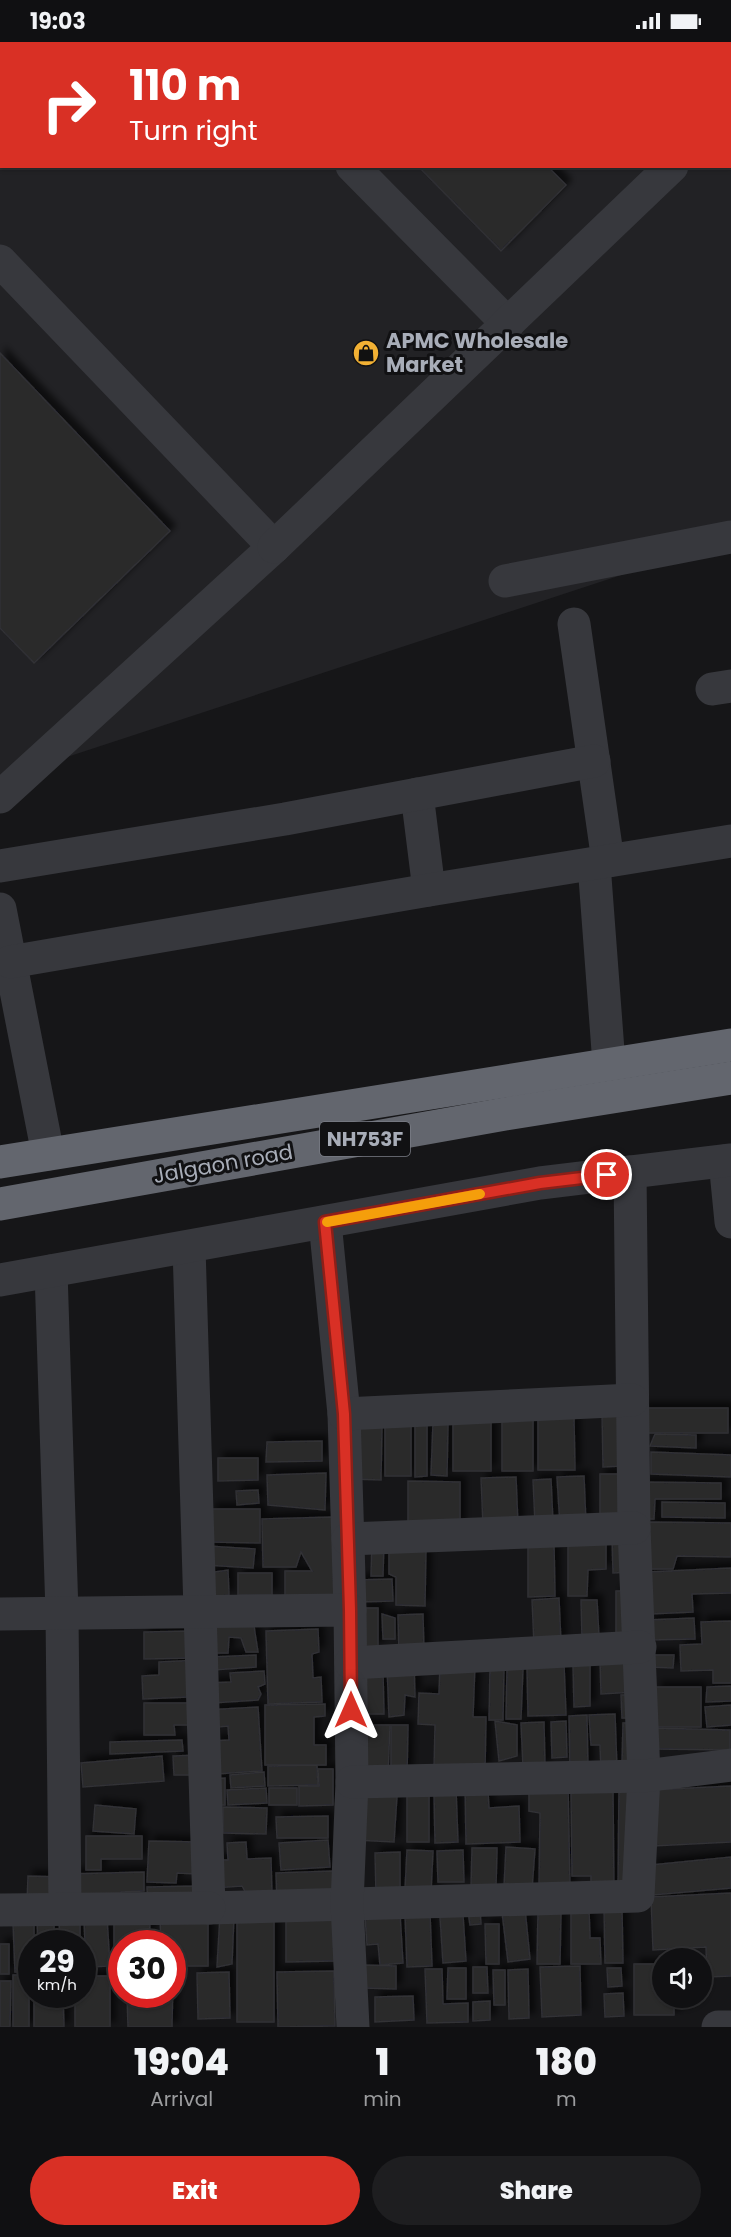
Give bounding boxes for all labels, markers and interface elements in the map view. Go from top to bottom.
text: 19:03 [30,6,86,37]
text: 110 m [129,56,241,115]
icon: right [30,66,108,144]
text: Turn right [129,112,258,149]
place label: APMC Wholesale Market [386,326,568,379]
shop icon: APMC Wholesale Market [351,338,381,368]
road number: NH753F [320,1122,410,1156]
street label: Jalgaon road [151,1137,295,1190]
pin [581,1149,632,1200]
icon: arrive [590,1158,623,1191]
position arrow [319,1678,383,1742]
speed limit sign: 30 [108,1930,186,2008]
text: 29 [39,1940,75,1983]
map controls [652,1948,712,2008]
button: sound [652,1948,712,2008]
text: km/h [37,1974,77,1995]
text: 19:04 [134,2037,229,2088]
text: 1 [376,2037,389,2088]
text: 180 [536,2037,597,2088]
text: Arrival [150,2085,213,2113]
text: min [363,2085,402,2113]
text: m [556,2085,577,2113]
button: Exit [30,2156,360,2225]
button: Share [372,2156,701,2225]

